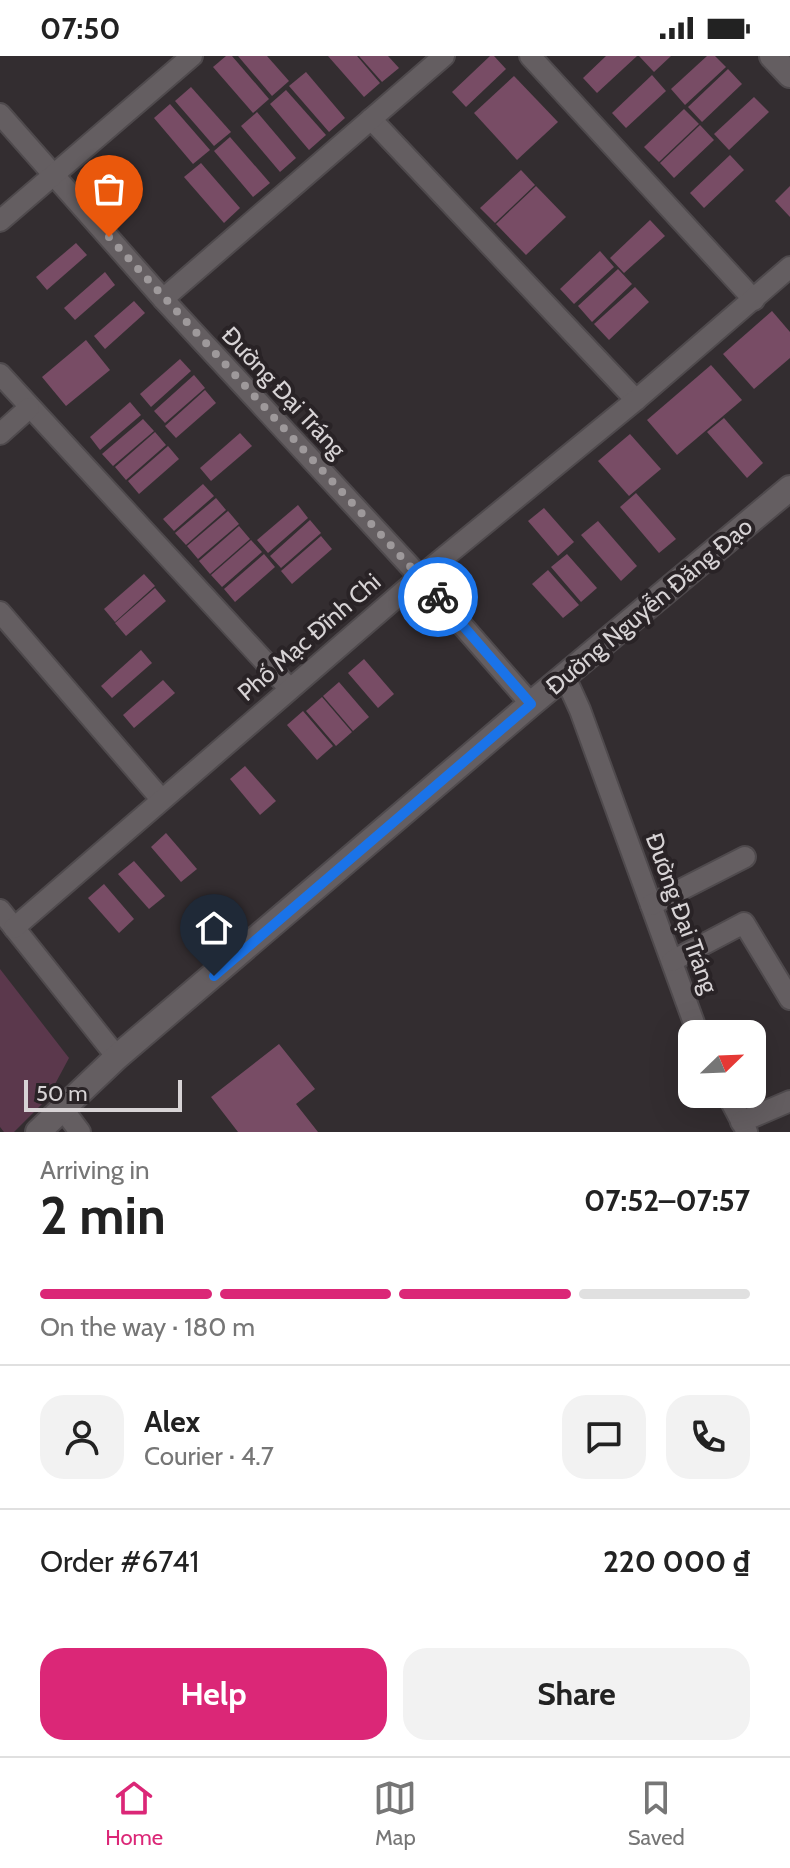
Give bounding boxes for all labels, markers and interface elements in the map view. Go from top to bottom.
text: 07:50 [40,10,120,47]
pin [75,155,143,237]
icon: bag [87,167,131,211]
street label: Đường Đại Tráng [216,320,353,464]
street label: Đường Nguyễn Đăng Đạo [540,511,758,701]
courier [398,557,478,637]
street label: Phố Mạc Đĩnh Chi [232,567,386,707]
icon: bike [416,575,460,619]
street label: Đường Đại Tráng [640,829,725,998]
pin [180,894,248,976]
icon: home [192,906,236,950]
north arrow [678,1020,766,1108]
map controls [678,1020,766,1108]
scale bar [24,1076,182,1112]
text: 50 m [36,1080,88,1107]
text: Arriving in [40,1154,150,1186]
text: 07:52–07:57 [584,1182,750,1219]
text: 2 min [40,1184,166,1247]
text: On the way · 180 m [40,1311,255,1343]
button: person [40,1395,124,1479]
button: chat [562,1395,646,1479]
button: phone [666,1395,750,1479]
text: Alex [144,1403,200,1440]
text: Courier · 4.7 [144,1440,274,1472]
text: Order #6741 [40,1543,199,1580]
text: 220 000 ₫ [603,1543,750,1580]
button: Help [40,1648,387,1740]
button: Share [403,1648,750,1740]
tab: Home [105,1776,163,1851]
tab: Map [373,1776,417,1851]
tab: Saved [628,1776,685,1851]

